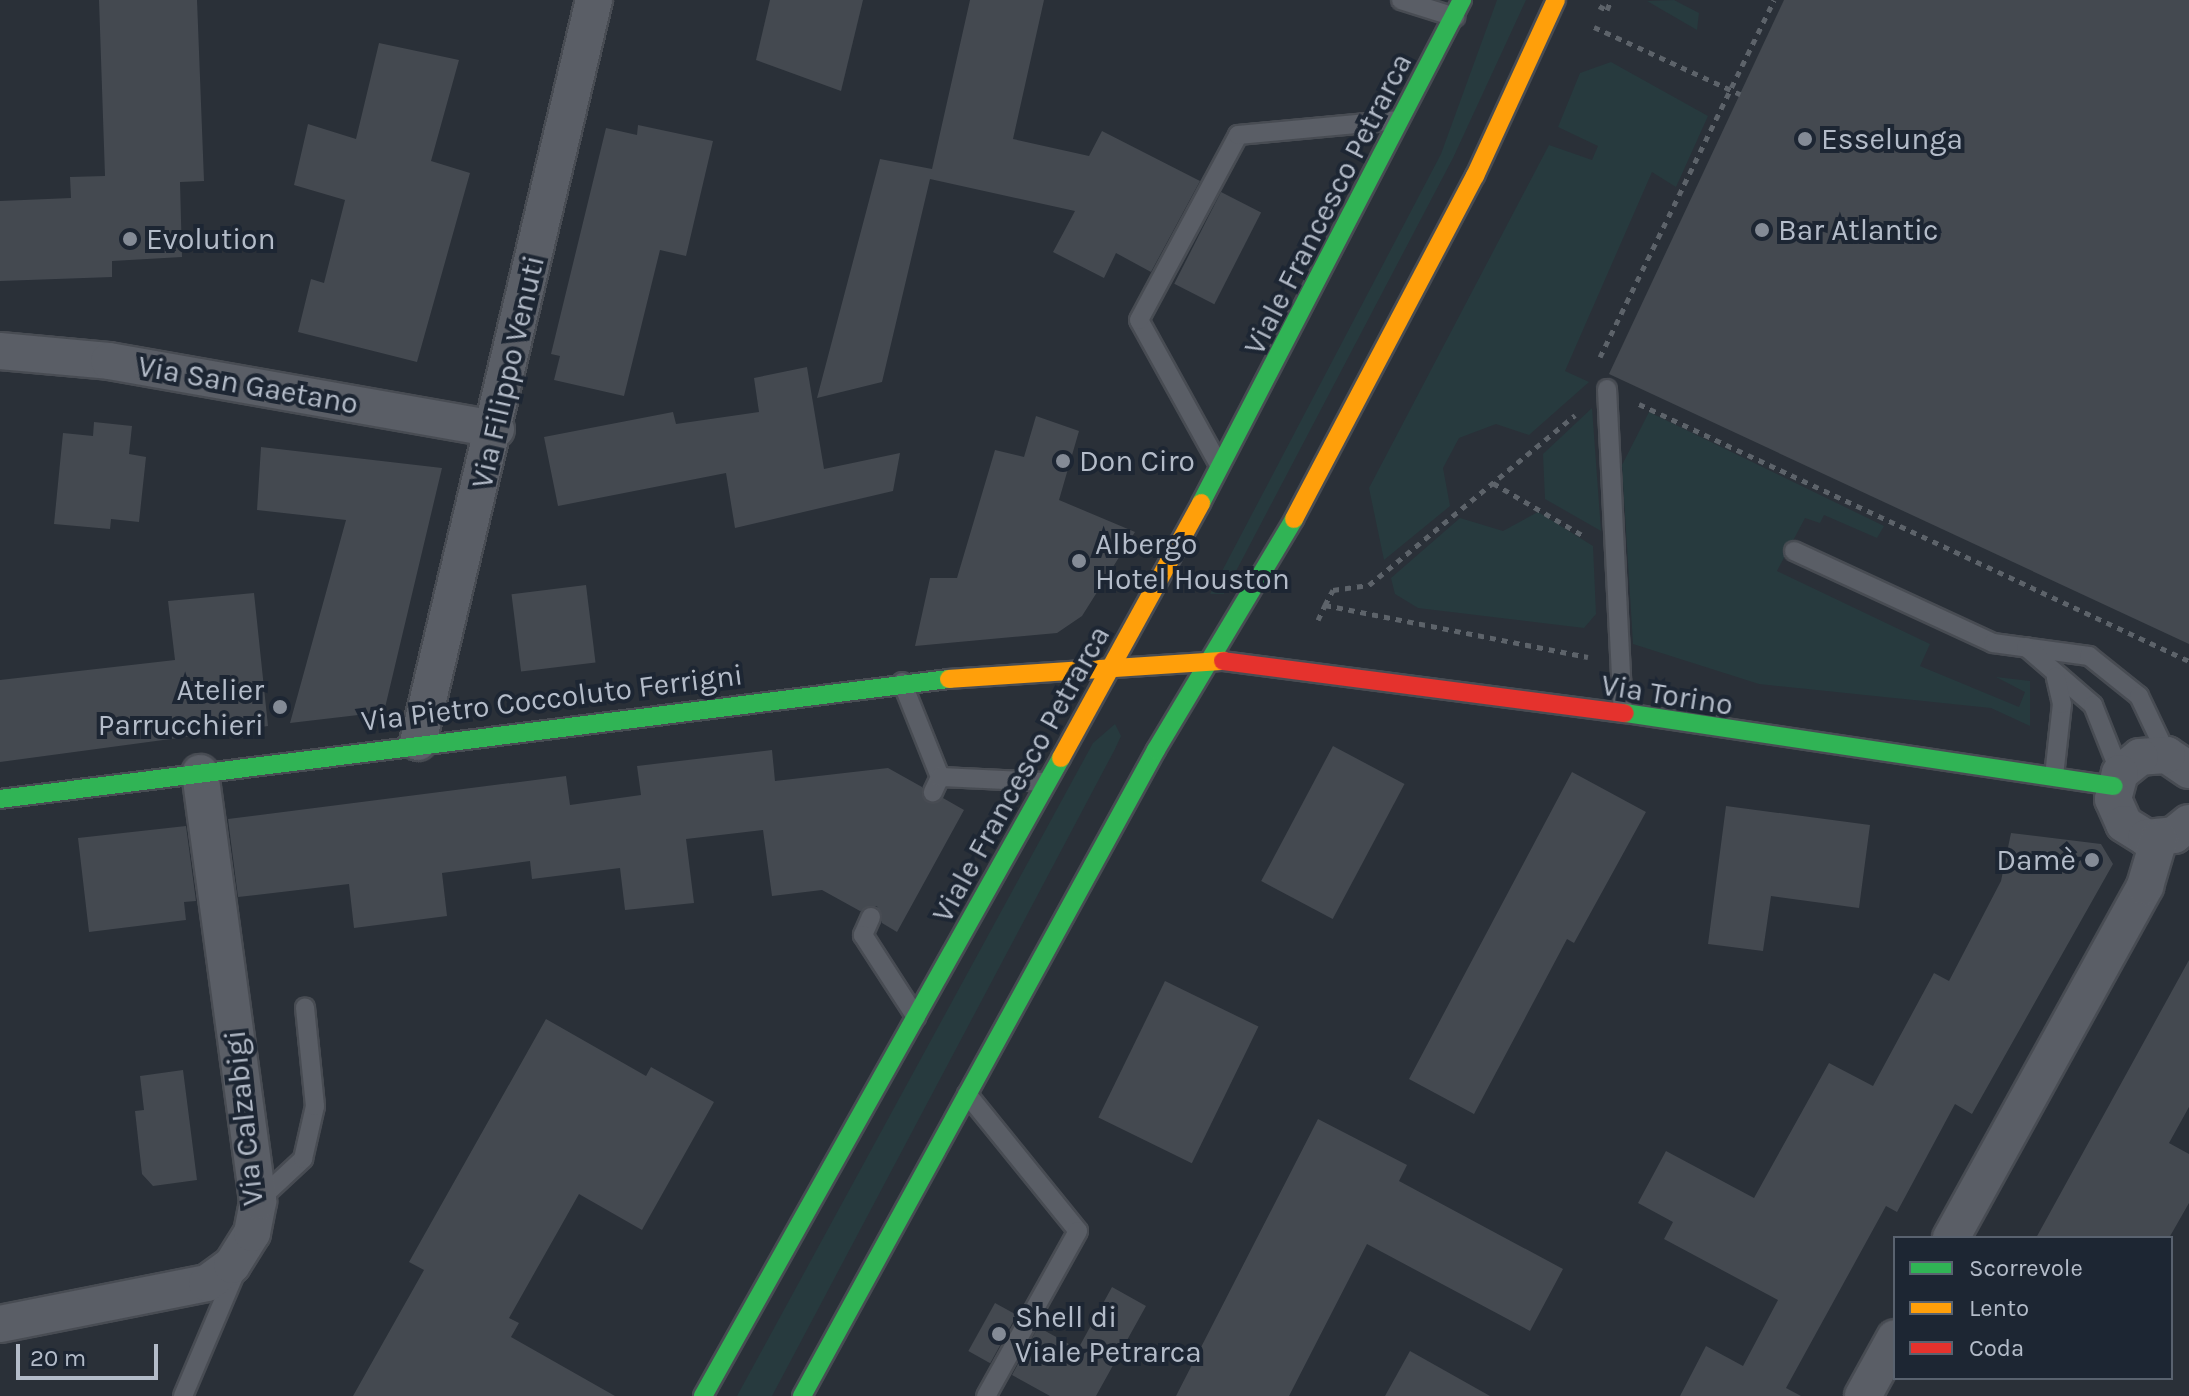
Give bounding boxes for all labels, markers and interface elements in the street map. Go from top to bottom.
street label: Viale Francesco Petrarca [1236,47,1420,361]
place label: Esselunga [1821,121,1963,157]
marker: Esselunga [1796,130,1814,148]
place label: Bar Atlantic [1778,212,1938,248]
place label: Evolution [146,221,276,257]
marker: Bar Atlantic [1753,221,1771,239]
marker: Evolution [121,230,139,248]
street label: Via Filippo Venuti [464,252,552,492]
street label: Via San Gaetano [135,348,361,422]
place label: Don Ciro [1079,443,1195,479]
marker: Don Ciro [1054,452,1072,470]
place label: Albergo Hotel Houston [1095,526,1290,596]
marker: Albergo Hotel Houston [1070,552,1088,570]
street label: Viale Francesco Petrarca [924,619,1118,929]
street label: Via Pietro Coccoluto Ferrigni [359,657,745,739]
street label: Via Torino [1599,667,1735,723]
place label: Atelier Parrucchieri [98,672,264,742]
marker: Atelier Parrucchieri [271,698,289,716]
place label: Damè [1996,842,2076,878]
marker: Damè [2083,851,2101,869]
street label: Via Calzabigi [217,1029,271,1207]
legend [1893,1236,2173,1380]
text: Scorrevole [1969,1254,2083,1282]
text: Lento [1969,1294,2029,1322]
place label: Shell di Viale Petrarca [1015,1299,1202,1370]
marker: Shell di Viale Petrarca [990,1325,1008,1343]
scale bar [20,1328,162,1378]
text: Coda [1969,1334,2024,1362]
text: 20 m [30,1344,86,1372]

